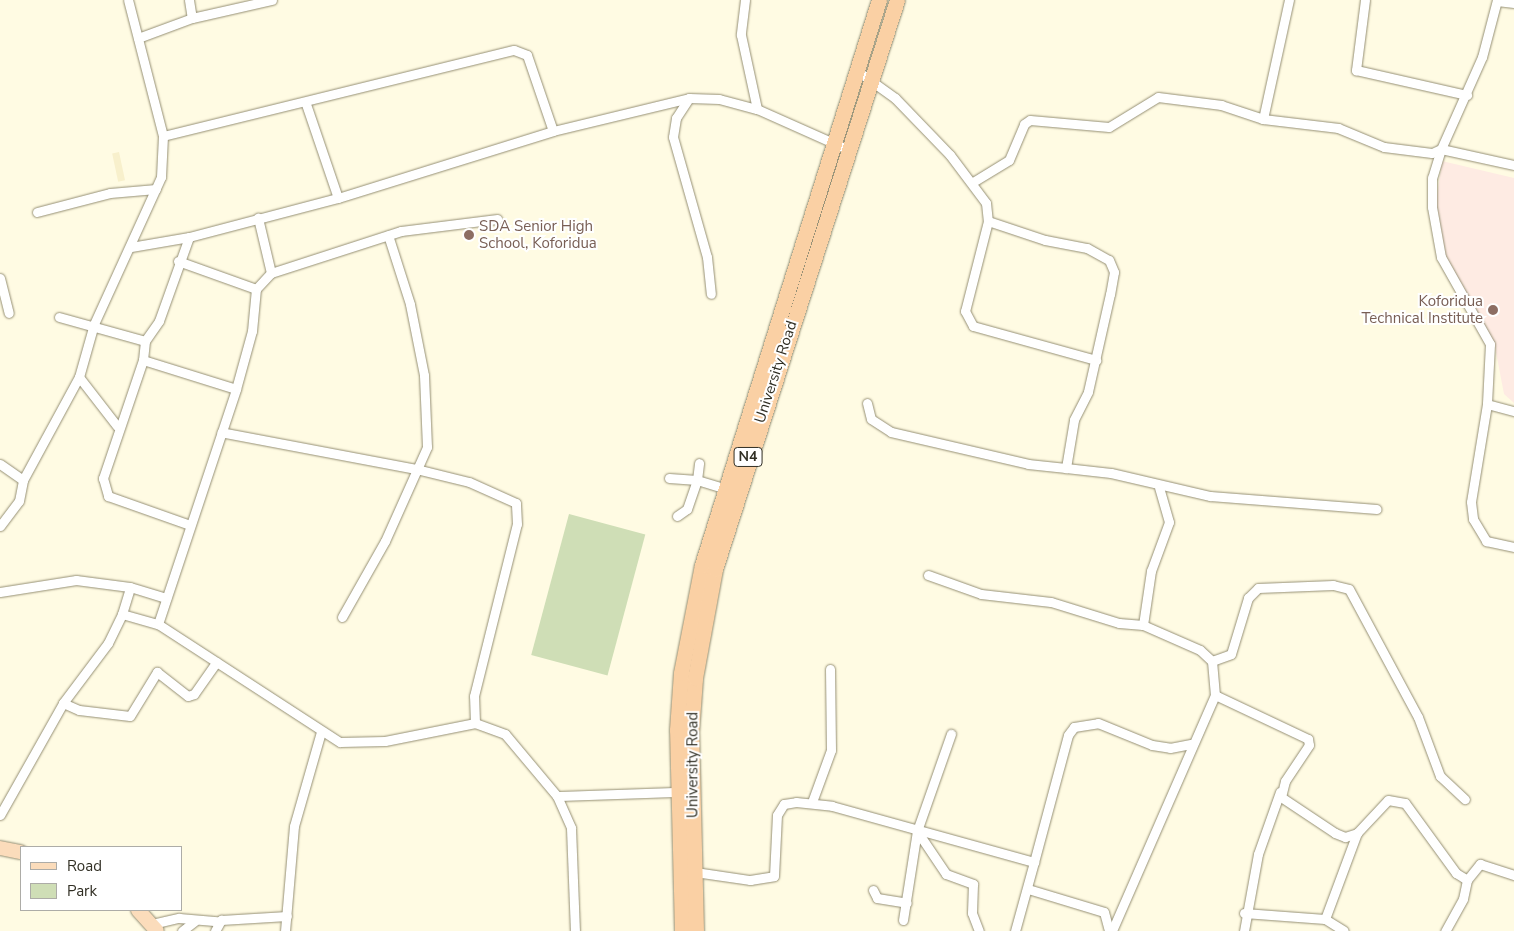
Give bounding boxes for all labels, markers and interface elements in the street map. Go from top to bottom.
place label: SDA Senior High School, Koforidua [479,217,597,252]
marker: SDA Senior High School, Koforidua [463,229,475,241]
place label: Koforidua Technical Institute [1361,292,1483,327]
marker: Koforidua Technical Institute [1487,304,1499,316]
street label: University Road [751,319,801,425]
road number: N4 [733,446,763,468]
street label: University Road [684,712,702,818]
legend [20,846,182,911]
text: Road [67,856,102,876]
text: Park [67,881,97,901]

